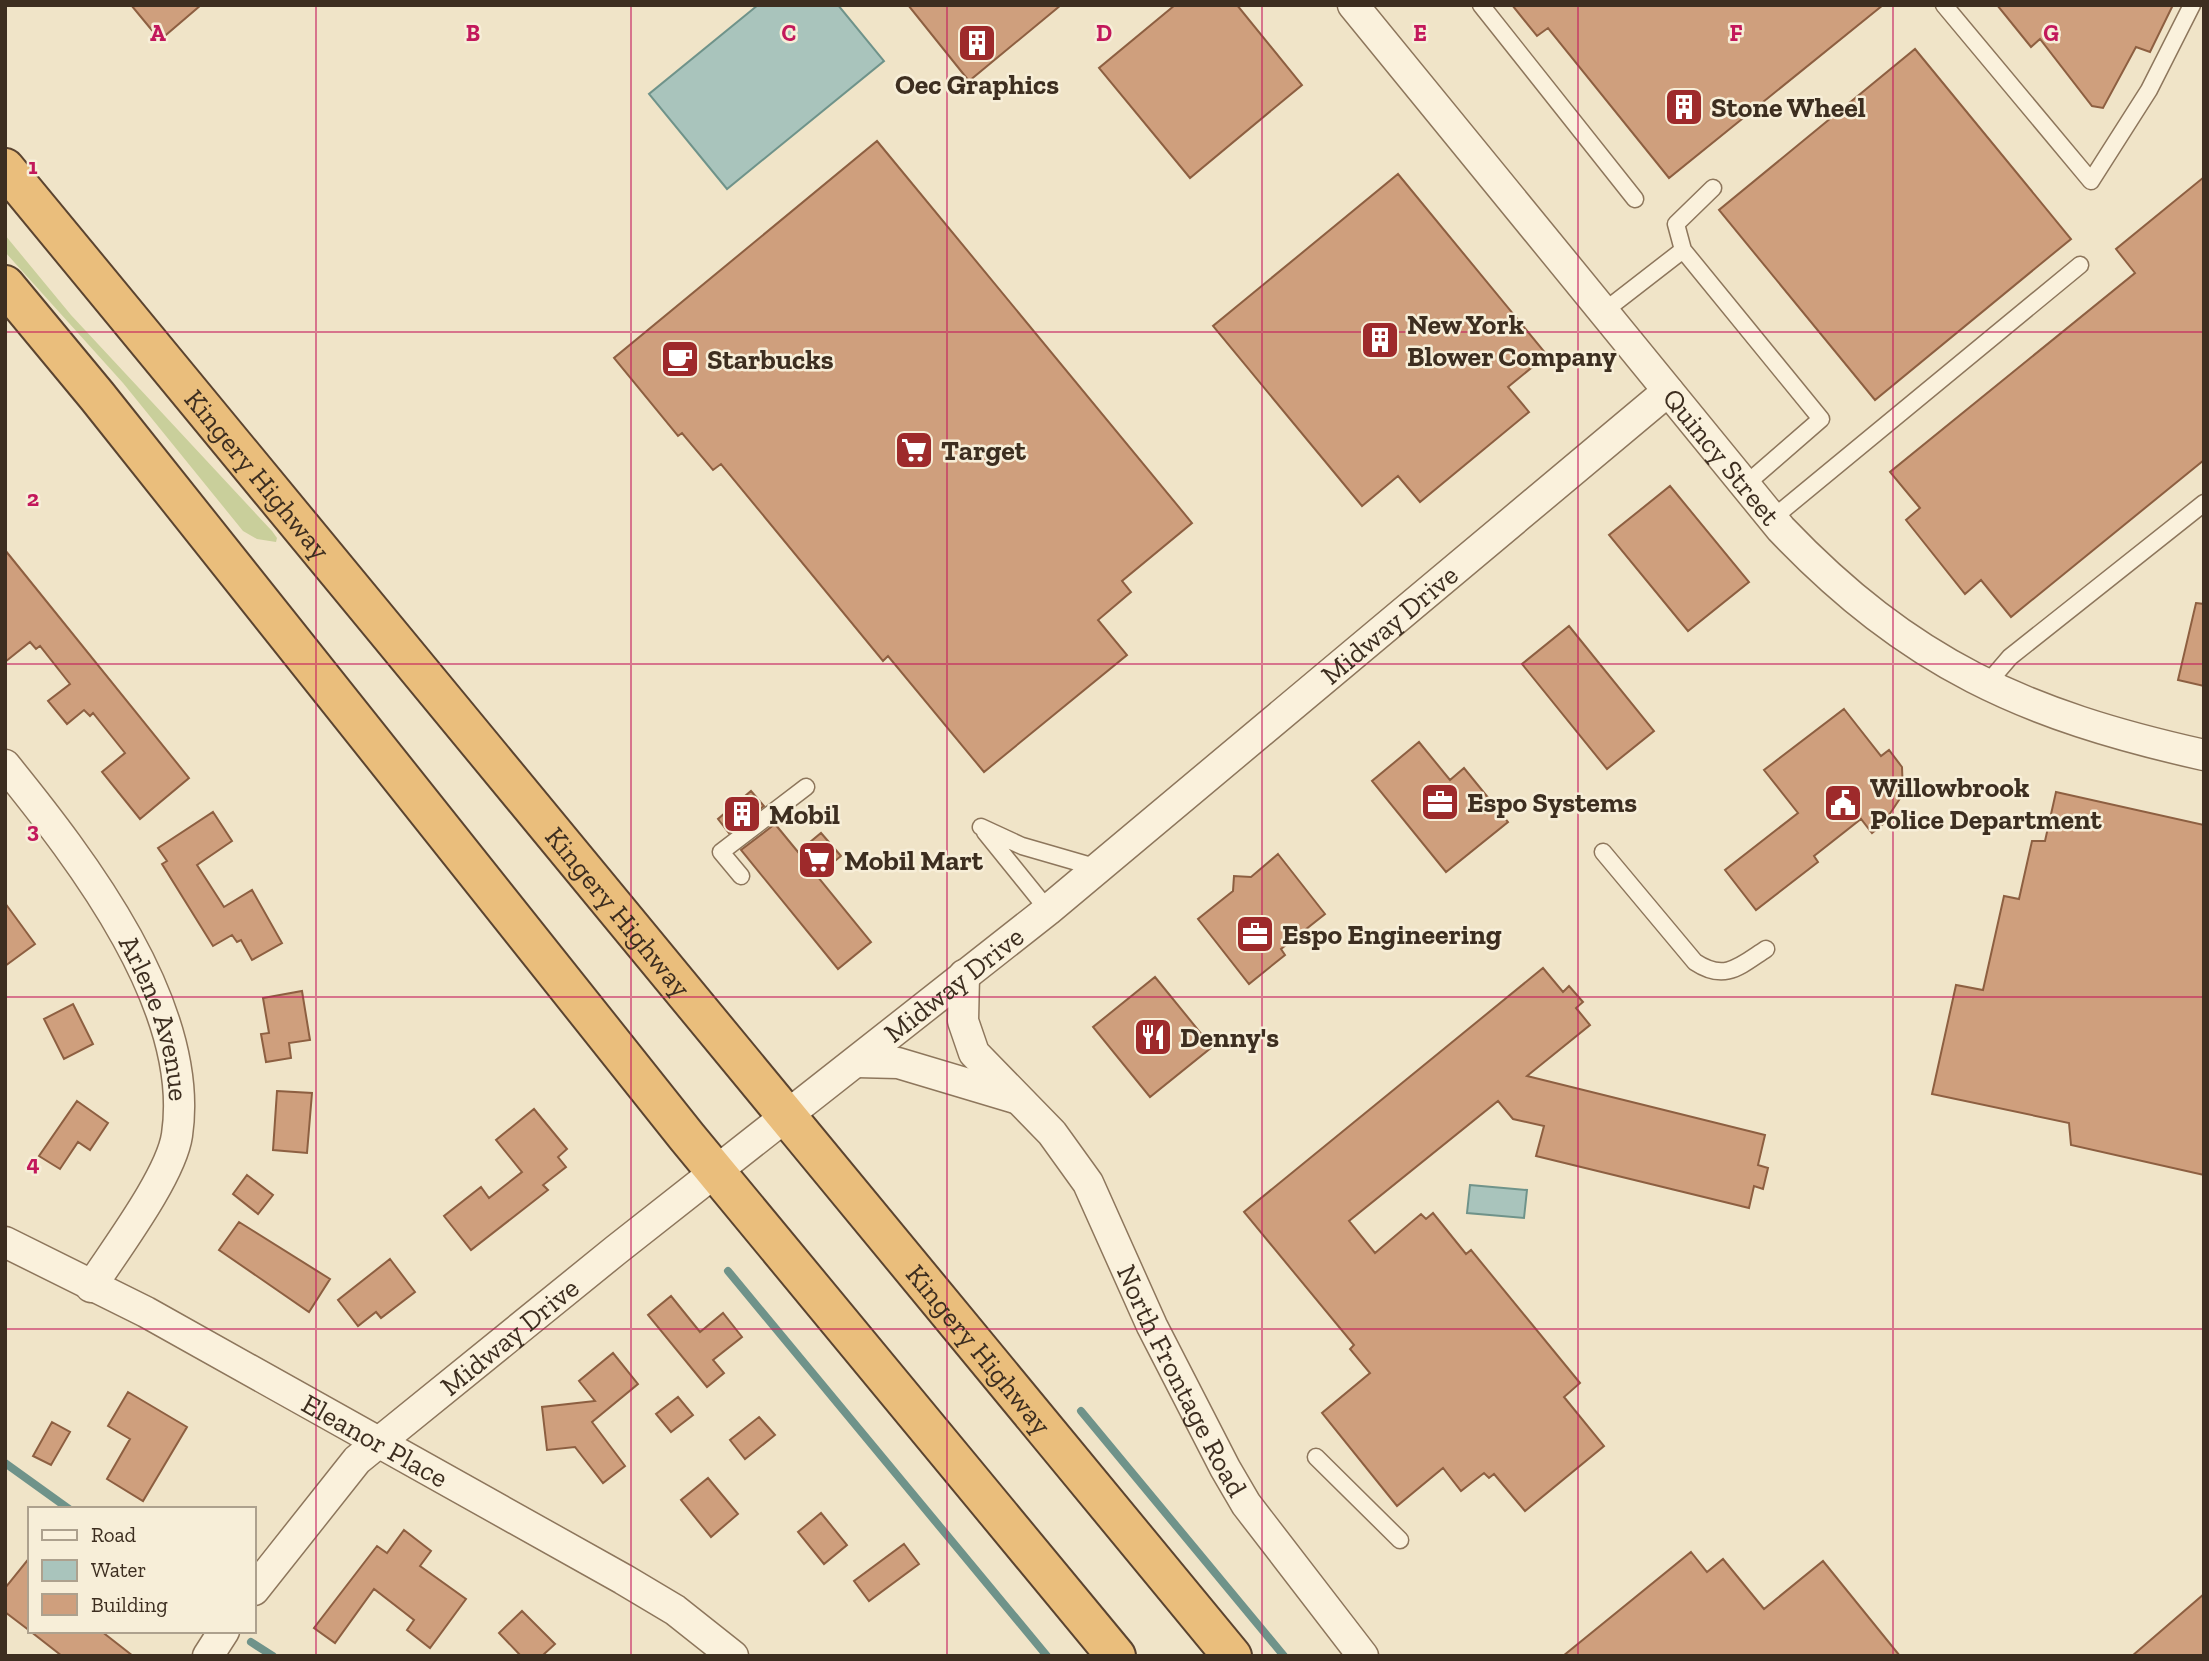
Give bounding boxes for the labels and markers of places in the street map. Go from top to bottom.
building icon: Oec Graphics [956,22,998,64]
place label: Oec Graphics [895,68,1059,101]
building icon: Stone Wheel [1663,86,1705,128]
place label: Stone Wheel [1711,91,1866,124]
place label: New York Blower Company [1407,308,1617,373]
building icon: New York Blower Company [1359,319,1401,361]
cafe icon: Starbucks [659,338,701,380]
place label: Starbucks [707,343,834,376]
supermarket icon: Target [893,429,935,471]
place label: Target [941,434,1027,467]
place label: Willowbrook Police Department [1870,771,2103,836]
office icon: Espo Systems [1419,781,1461,823]
public building icon: Willowbrook Police Department [1822,782,1864,824]
place label: Espo Systems [1467,786,1637,819]
building icon: Mobil [721,793,763,835]
place label: Mobil [769,798,840,831]
supermarket icon: Mobil Mart [796,839,838,881]
place label: Mobil Mart [844,844,984,877]
office icon: Espo Engineering [1234,913,1276,955]
place label: Espo Engineering [1282,918,1502,951]
restaurant icon: Denny's [1132,1016,1174,1058]
place label: Denny's [1180,1021,1279,1054]

